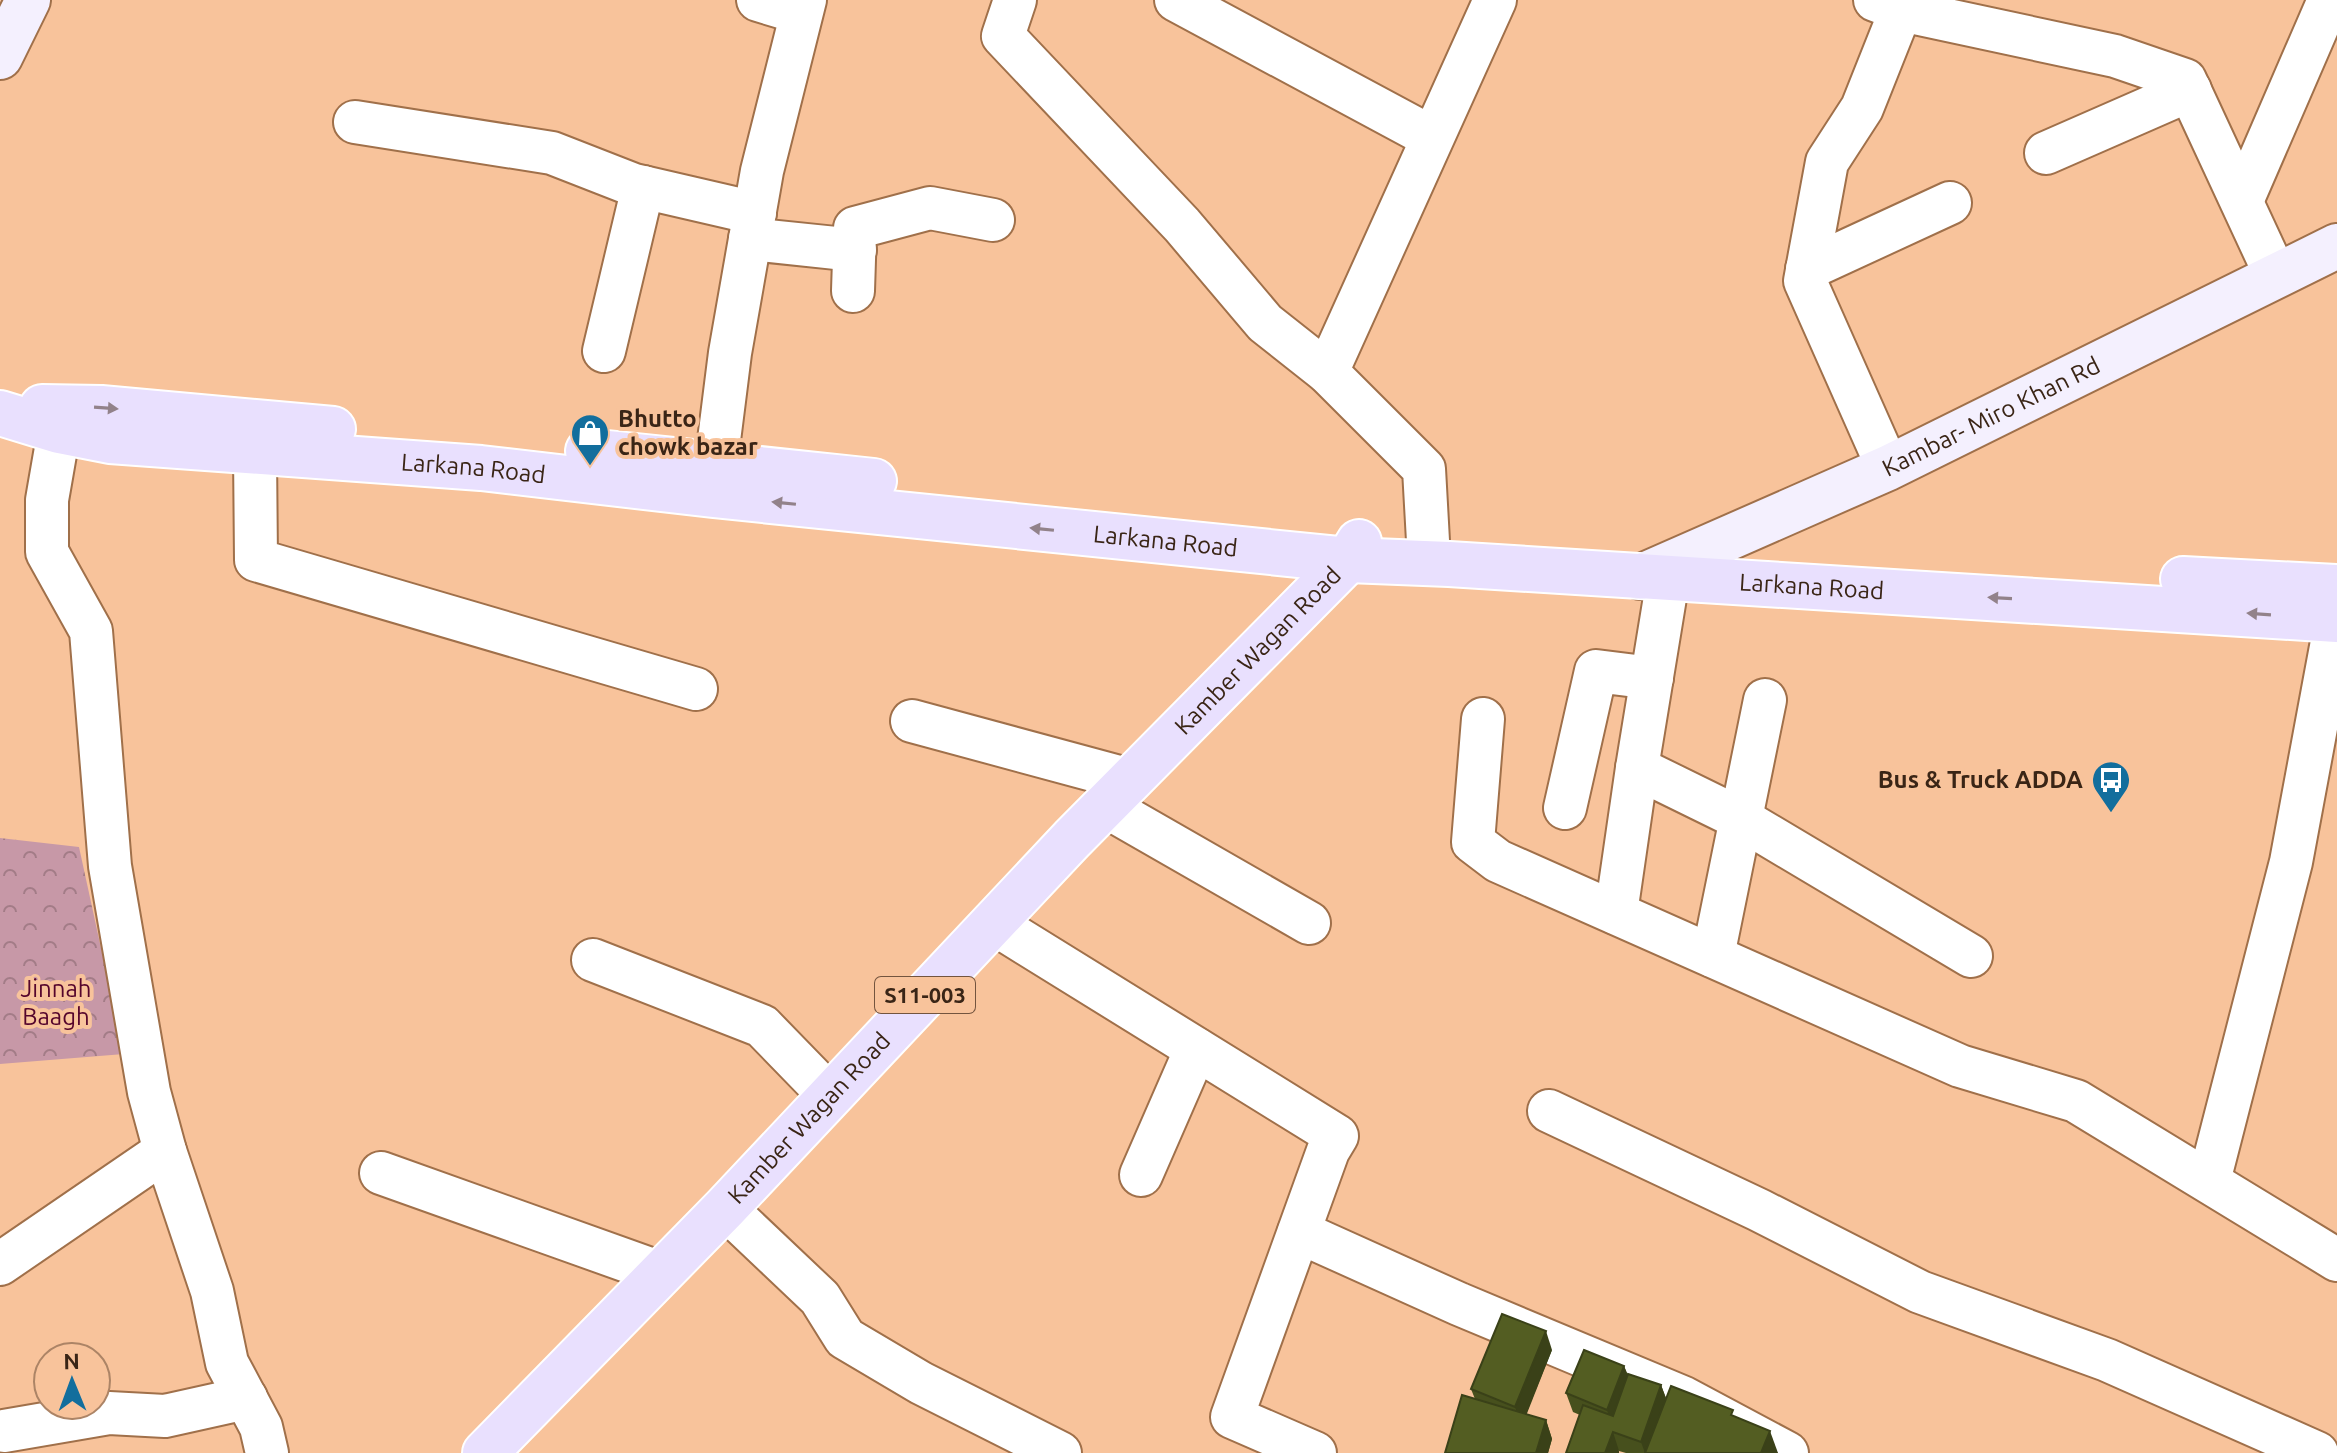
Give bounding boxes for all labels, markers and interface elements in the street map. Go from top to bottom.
street label: Kambar- Miro Khan Rd [1878,351,2104,482]
one-way arrow [94,402,119,415]
place label: Bhutto chowk bazar [618,405,758,460]
shop icon: Bhutto chowk bazar [569,412,611,467]
street label: Larkana Road [400,448,547,488]
one-way arrow [771,496,796,509]
street label: Larkana Road [1092,520,1239,562]
one-way arrow [1029,523,1054,536]
street label: Kamber Wagan Road [1169,561,1346,740]
street label: Larkana Road [1738,568,1885,604]
one-way arrow [1987,592,2012,605]
one-way arrow [2246,607,2271,620]
bus stop icon: Bus & Truck ADDA [2090,759,2132,814]
place label: Bus & Truck ADDA [1878,766,2083,793]
park label: Jinnah Baagh [20,975,92,1030]
road number: S11-003 [875,977,975,1013]
street label: Kamber Wagan Road [722,1027,896,1209]
north arrow [32,1341,112,1421]
text: N [63,1348,80,1373]

